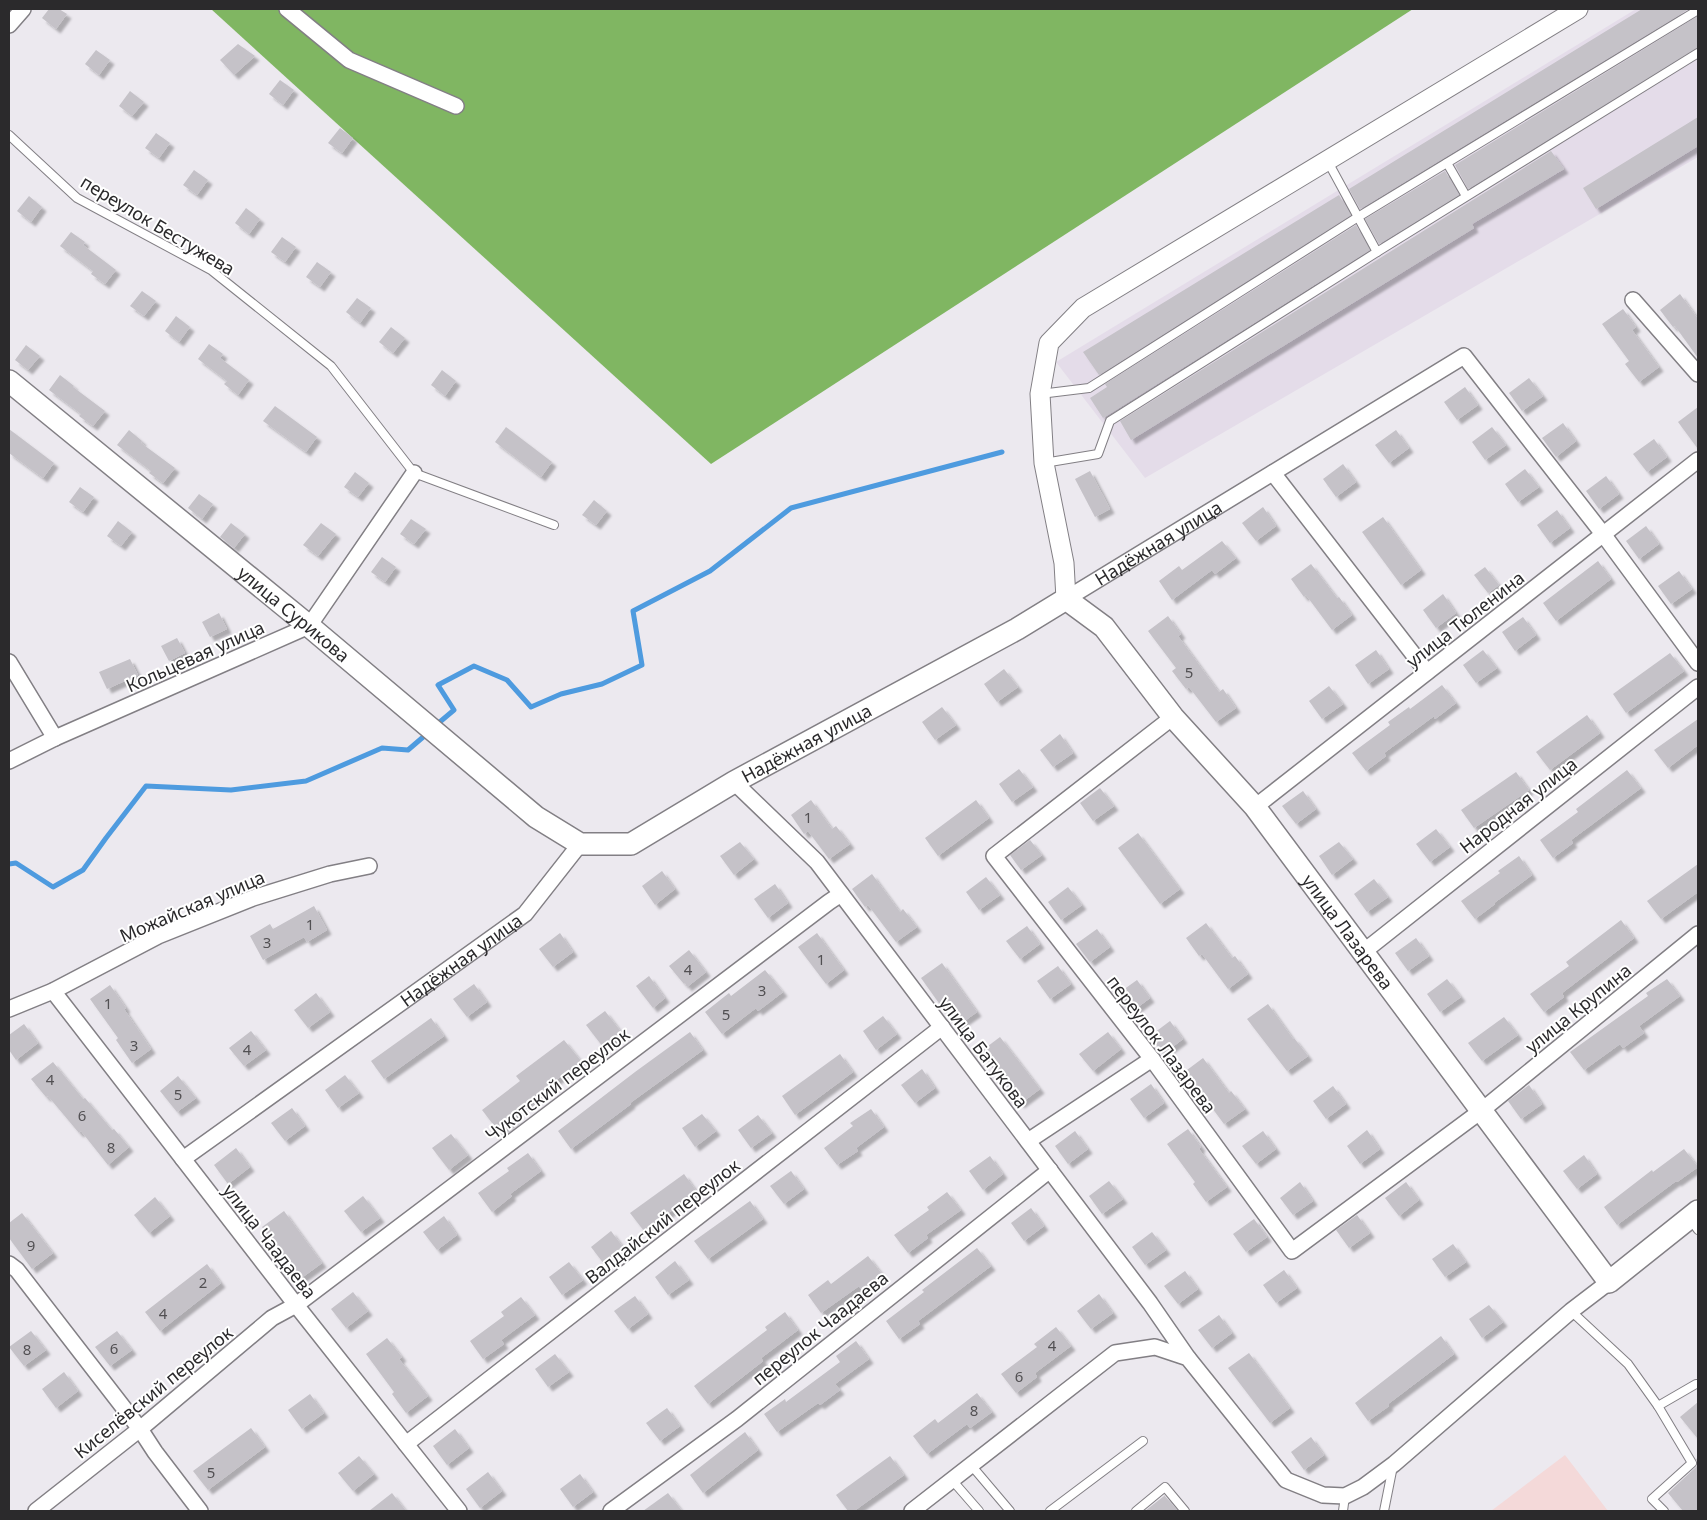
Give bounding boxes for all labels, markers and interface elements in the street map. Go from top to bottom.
street label: переулок Бестужева [77,169,239,281]
street label: Надёжная улица [1090,495,1226,591]
street label: улица Сурикова [233,561,355,667]
street label: улица Тюленина [1401,565,1529,673]
street label: Кольцевая улица [122,615,268,697]
house number: 5 [1185,662,1193,682]
street label: Надёжная улица [737,698,876,788]
street label: Народная улица [1454,752,1582,858]
house number: 1 [804,807,812,827]
street label: Можайская улица [116,865,268,947]
street label: улица Лазарева [1297,869,1399,994]
street label: Надёжная улица [395,908,527,1012]
house number: 1 [306,914,314,934]
house number: 3 [263,932,271,952]
house number: 1 [817,949,825,969]
street label: улица Крупина [1520,958,1636,1058]
house number: 4 [684,959,693,979]
street label: переулок Лазарева [1102,970,1222,1118]
house number: 3 [758,980,766,1000]
street label: улица Батукова [934,991,1034,1113]
house number: 1 [104,993,112,1013]
house number: 5 [722,1004,730,1024]
street label: Чукотский переулок [480,1022,634,1146]
house number: 3 [130,1035,138,1055]
house number: 4 [243,1039,252,1059]
house number: 4 [46,1069,55,1089]
house number: 5 [174,1084,182,1104]
house number: 6 [78,1105,86,1125]
house number: 8 [107,1137,115,1157]
street label: Валдайский переулок [580,1153,745,1289]
street label: улица Чаадаева [218,1179,322,1303]
house number: 9 [27,1235,35,1255]
street label: переулок Чаадаева [747,1266,893,1390]
house number: 2 [199,1272,207,1292]
house number: 4 [159,1303,168,1323]
street label: Киселёвский переулок [69,1320,238,1463]
house number: 4 [1048,1335,1057,1355]
house number: 6 [110,1338,118,1358]
house number: 8 [23,1339,31,1359]
house number: 6 [1015,1366,1023,1386]
house number: 8 [970,1400,978,1420]
house number: 5 [207,1462,215,1482]

